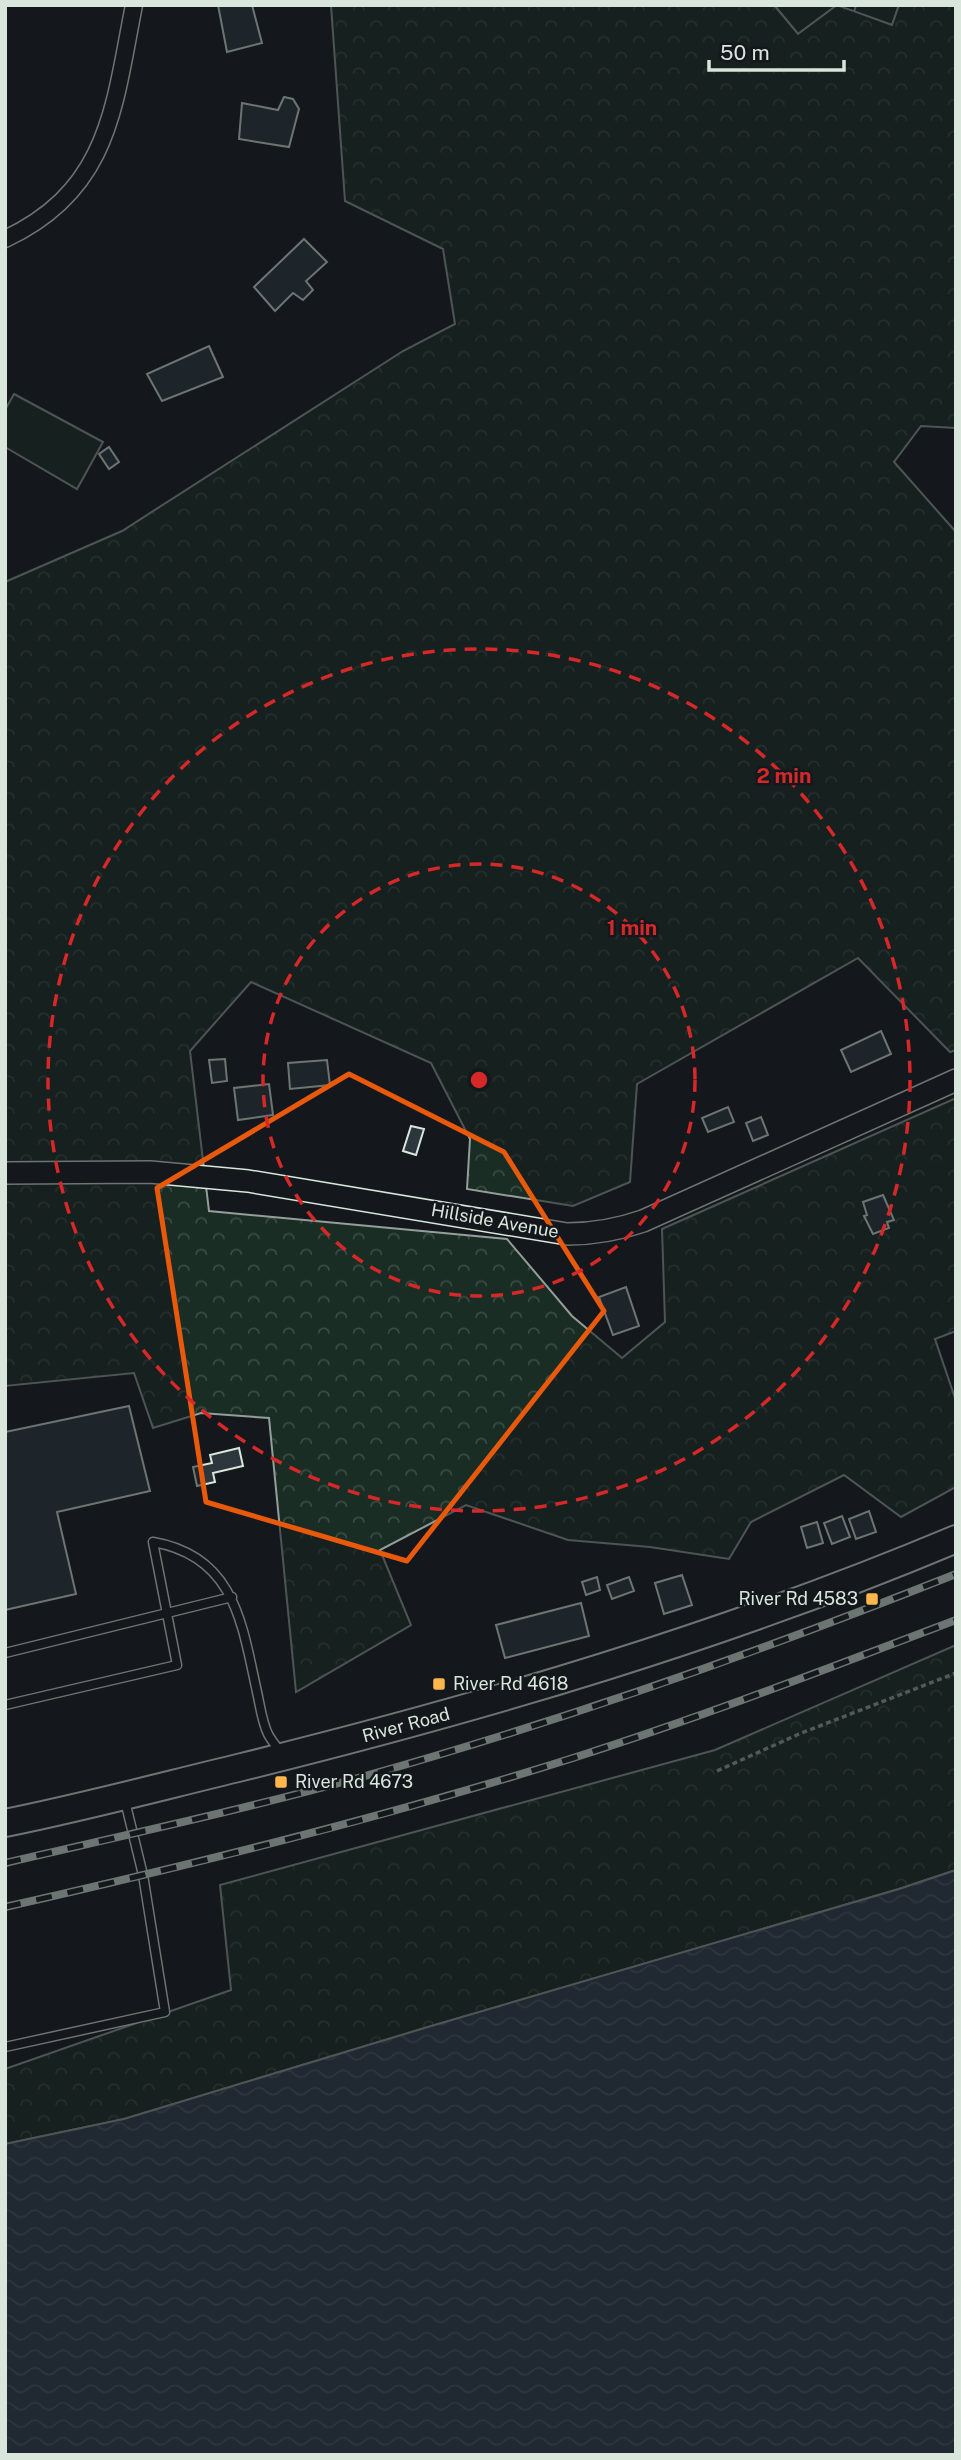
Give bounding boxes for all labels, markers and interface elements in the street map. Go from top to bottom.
scale bar [709,28,844,72]
text: 50 m [720,40,770,65]
text: 2 min [756,763,812,788]
text: 1 min [607,915,657,940]
centre of rings [467,1068,491,1092]
street label: Hillside Avenue [430,1199,561,1242]
place label: River Rd 4583 [738,1588,858,1609]
marker: River Rd 4583 [864,1591,880,1607]
place label: River Rd 4618 [453,1673,569,1694]
marker: River Rd 4618 [431,1676,447,1692]
street label: River Road [360,1703,452,1746]
place label: River Rd 4673 [295,1771,413,1792]
marker: River Rd 4673 [273,1774,289,1790]

